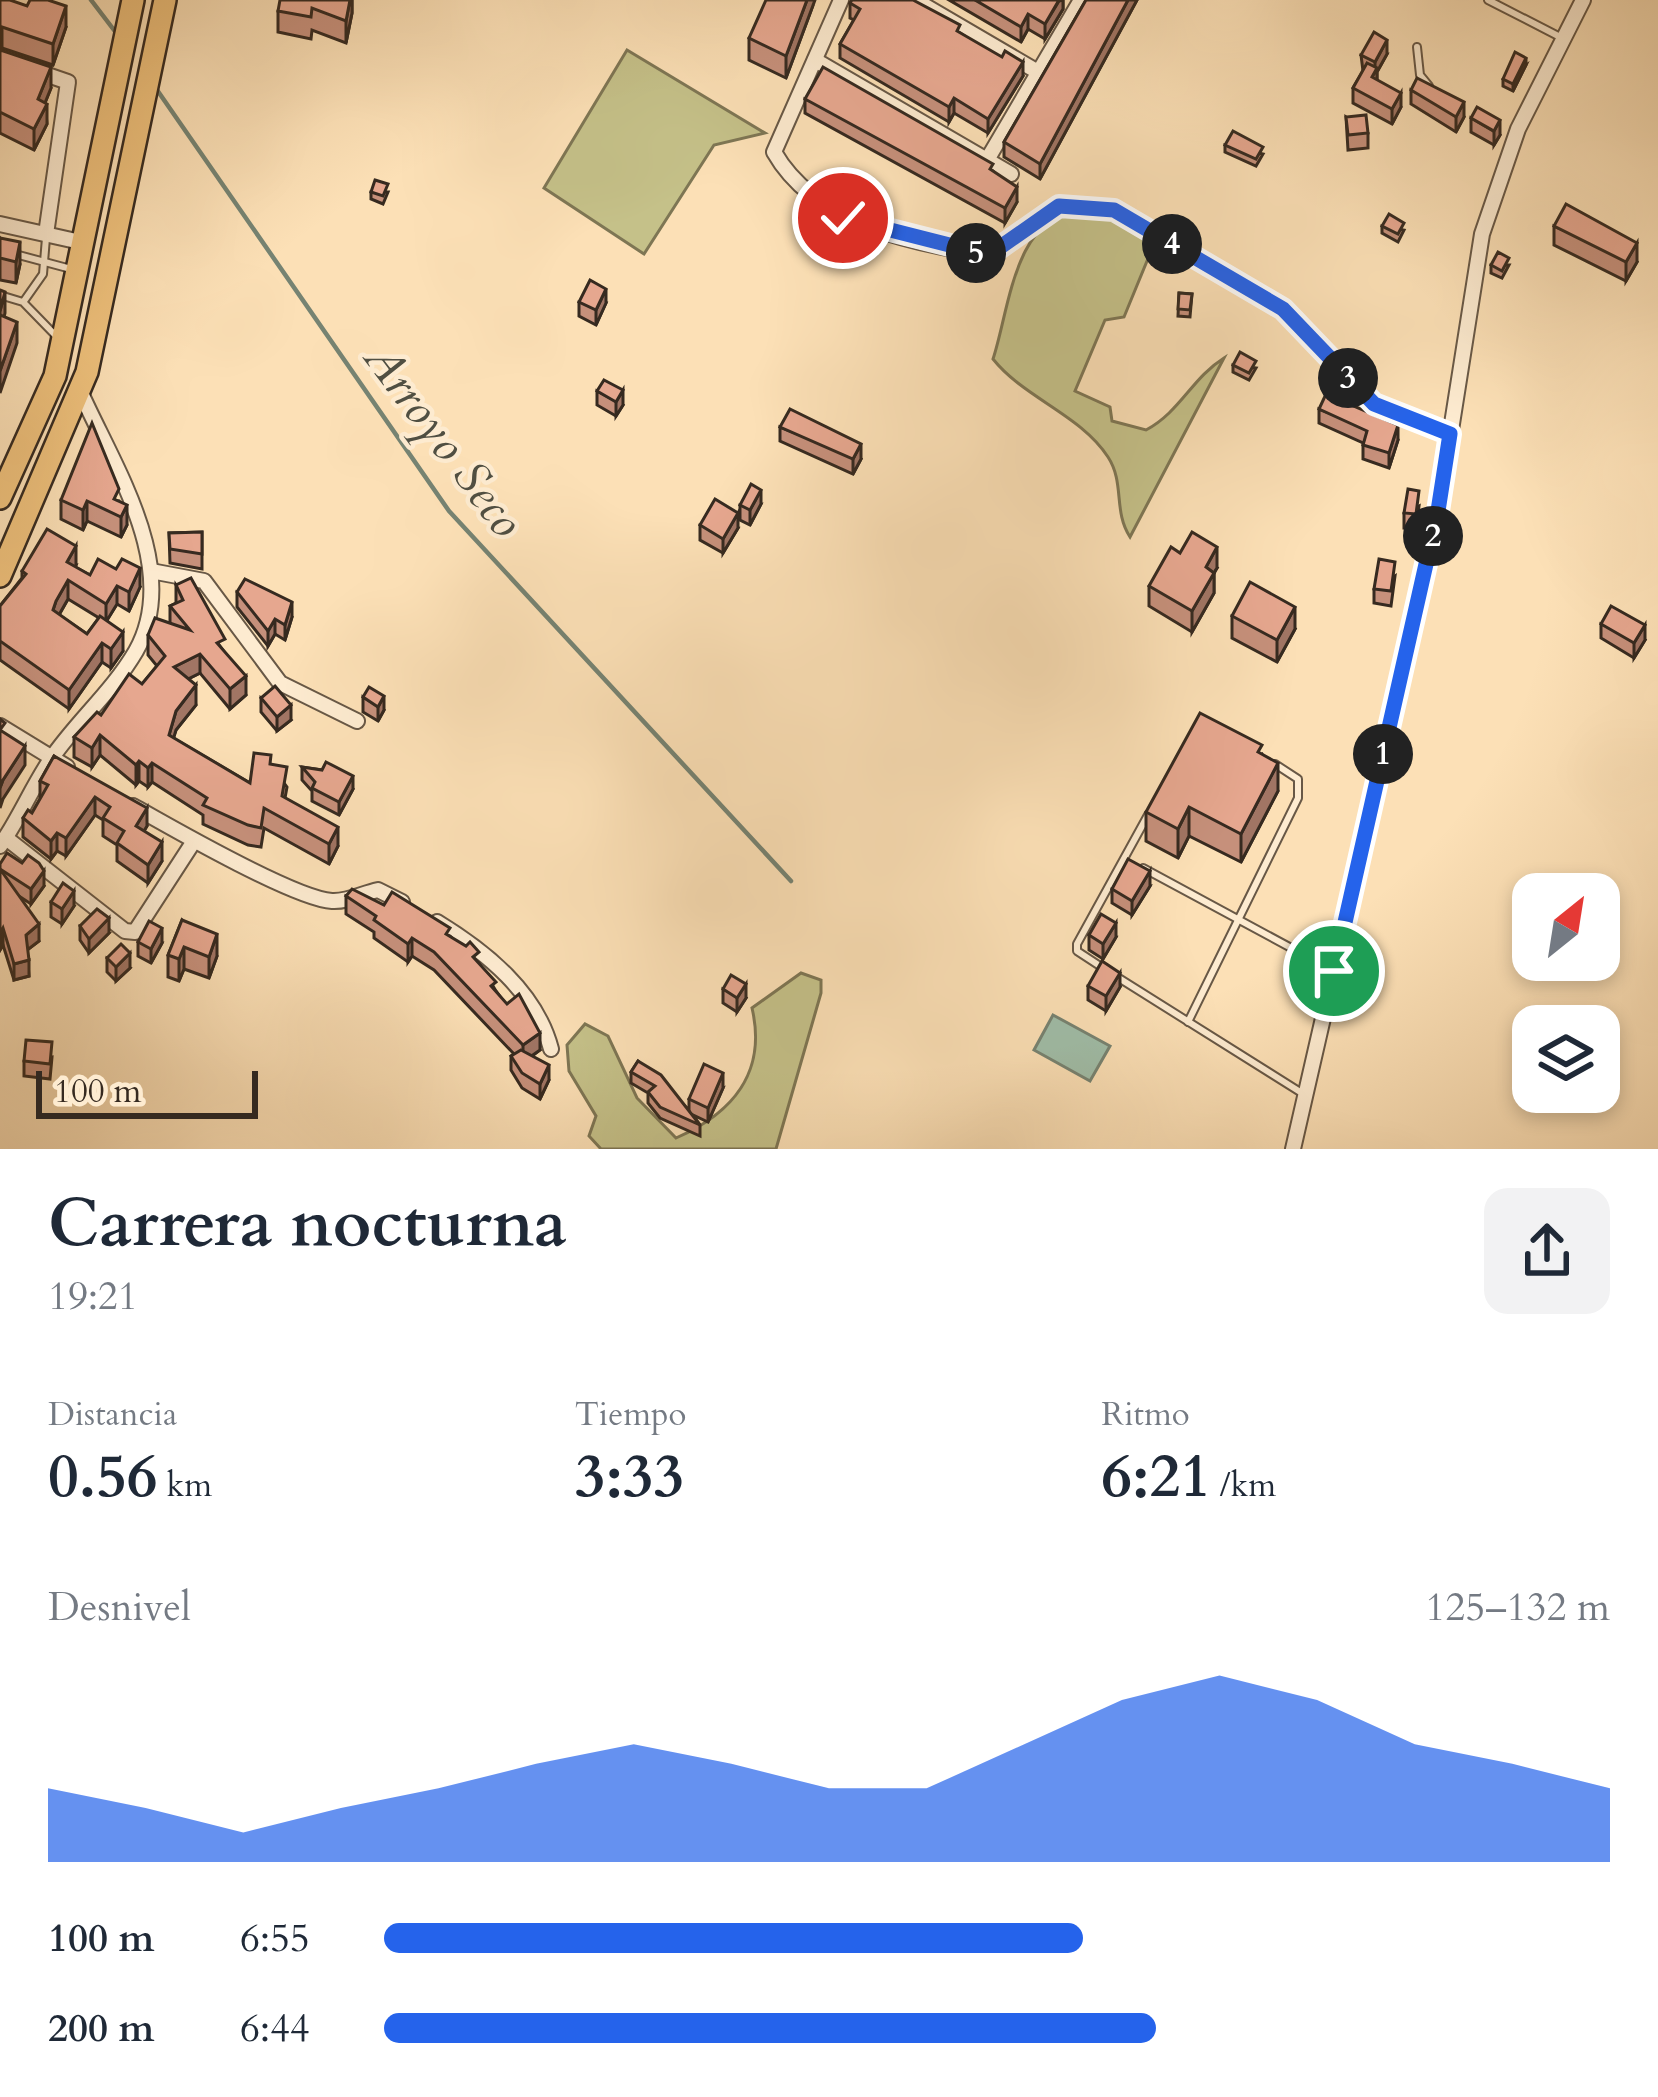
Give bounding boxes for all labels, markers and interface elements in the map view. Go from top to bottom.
pin [792,167,894,269]
icon: check [810,185,876,251]
pin: 4 [1142,214,1202,274]
text: 4 [1164,221,1180,266]
pin: 5 [946,223,1006,283]
text: 5 [968,230,984,275]
water label: Arroyo Seco [348,328,539,551]
pin: 3 [1318,348,1378,408]
text: 3 [1340,355,1356,400]
pin: 2 [1403,506,1463,566]
text: 2 [1425,513,1441,558]
pin: 1 [1353,724,1413,784]
text: 1 [1375,731,1391,776]
north arrow [1512,873,1620,981]
map controls [1512,873,1620,1113]
pin [1283,920,1385,1022]
icon: arrive [1301,938,1367,1004]
button: layers [1512,1005,1620,1113]
scale bar [36,1065,258,1118]
text: 100 m [54,1069,141,1114]
text: Carrera nocturna [48,1180,567,1269]
button: share [1484,1188,1610,1314]
text: 19:21 [48,1270,138,1323]
text: Distancia [48,1392,177,1437]
text: Tiempo [575,1392,686,1437]
text: Ritmo [1101,1392,1190,1437]
text: 0.56 [48,1437,158,1518]
text: 3:33 [575,1437,684,1518]
text: 6:21 [1101,1437,1211,1518]
text: km [158,1463,212,1508]
text: /km [1211,1463,1276,1508]
text: Desnivel [48,1581,191,1634]
text: 125–132 m [1425,1581,1610,1634]
text: 100 m [48,1912,154,1965]
text: 6:55 [240,1912,310,1965]
text: 200 m [48,2002,154,2055]
text: 6:44 [240,2002,310,2055]

